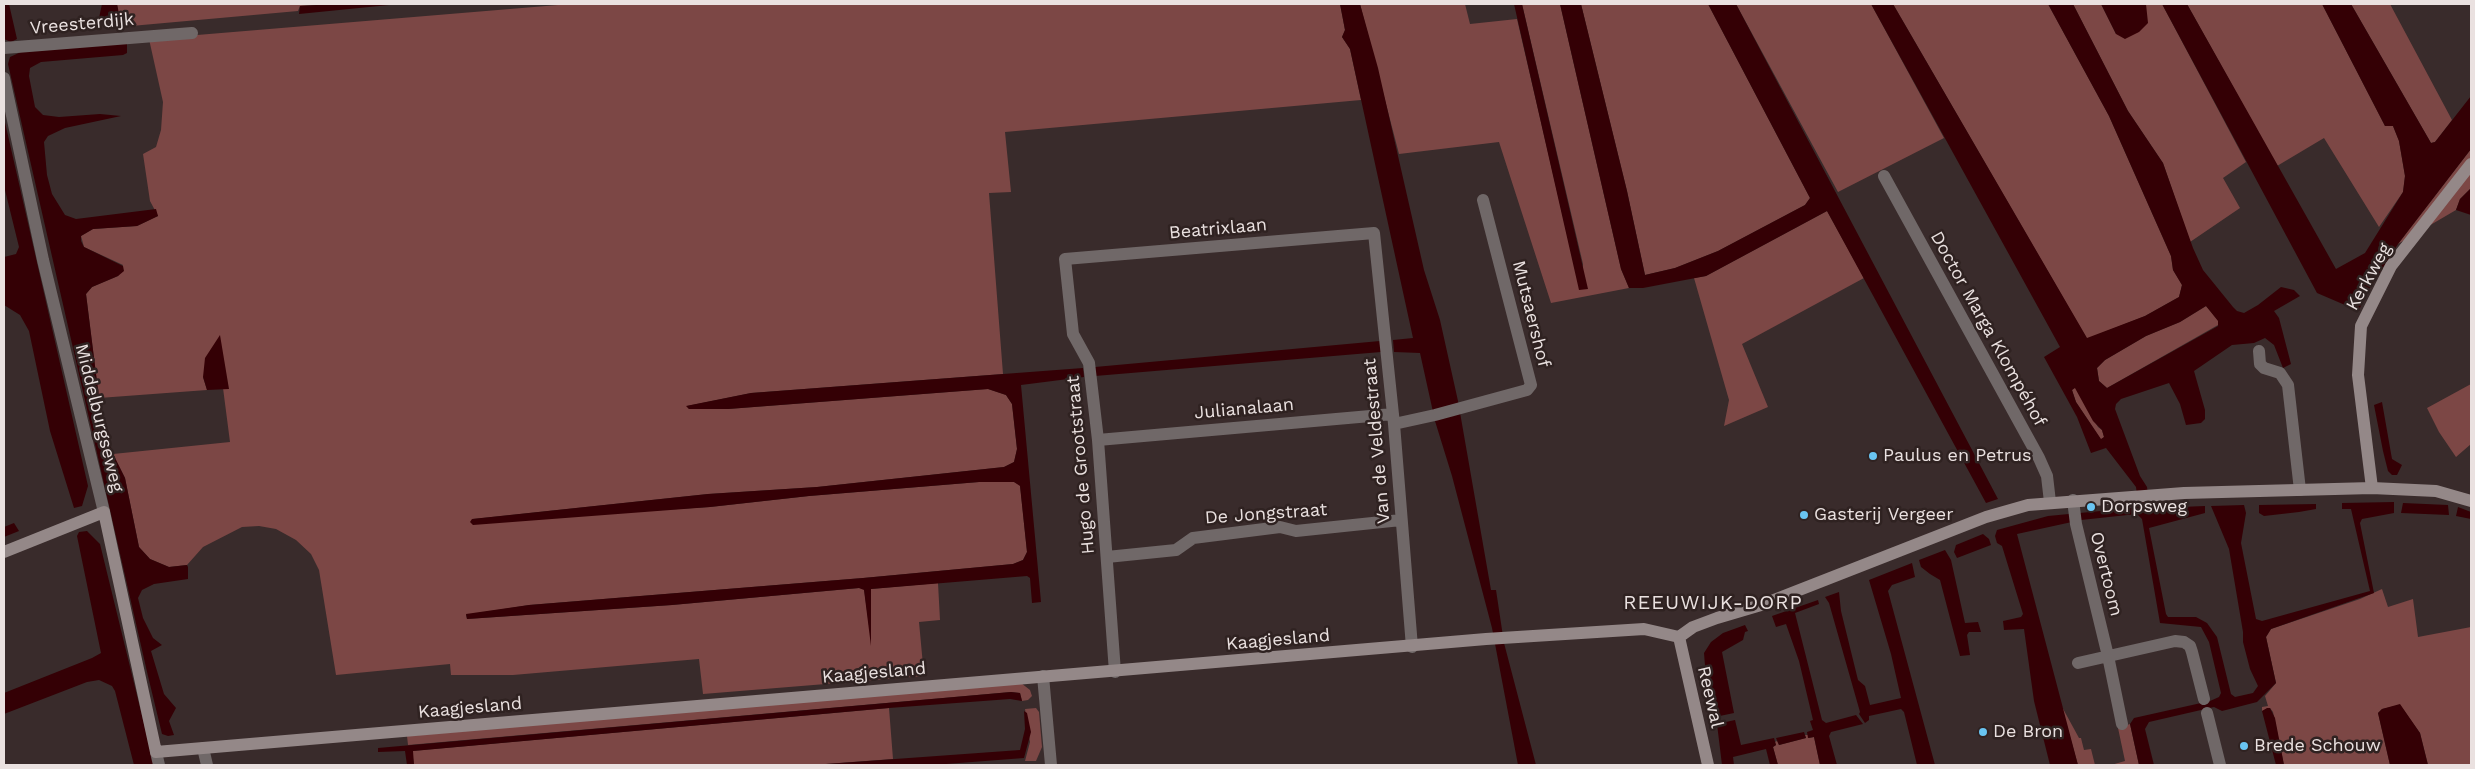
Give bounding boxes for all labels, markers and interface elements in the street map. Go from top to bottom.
street label: Vreesterdijk [29,9,135,39]
street label: Beatrixlaan [1168,214,1268,244]
street label: Doctor Marga Klompéhof [1925,228,2051,430]
street label: Kerkweg [2342,240,2396,314]
street label: Mutsaershof [1507,258,1555,370]
street label: Middelburgseweg [70,342,128,494]
street label: Van de Veldestraat [1359,357,1395,525]
street label: Hugo de Grootstraat [1062,375,1100,555]
street label: Julianalaan [1193,394,1295,424]
place label: Paulus en Petrus [1883,445,2032,467]
marker: Paulus en Petrus [1867,450,1879,462]
place label: Dorpsweg [2101,496,2187,518]
street label: De Jongstraat [1204,499,1328,529]
marker: Dorpsweg [2085,501,2097,513]
place label: Gasterij Vergeer [1814,504,1953,526]
marker: Gasterij Vergeer [1798,509,1810,521]
street label: Overtoom [2085,530,2127,618]
district label: REEUWIJK-DORP [1622,591,1804,615]
street label: Kaagjesland [1225,625,1331,655]
street label: Kaagjesland [821,658,927,688]
street label: Reewal [1692,664,1728,730]
street label: Kaagjesland [417,693,523,723]
place label: De Bron [1993,721,2063,743]
marker: De Bron [1977,726,1989,738]
place label: Brede Schouw [2254,735,2381,757]
marker: Brede Schouw [2238,740,2250,752]

